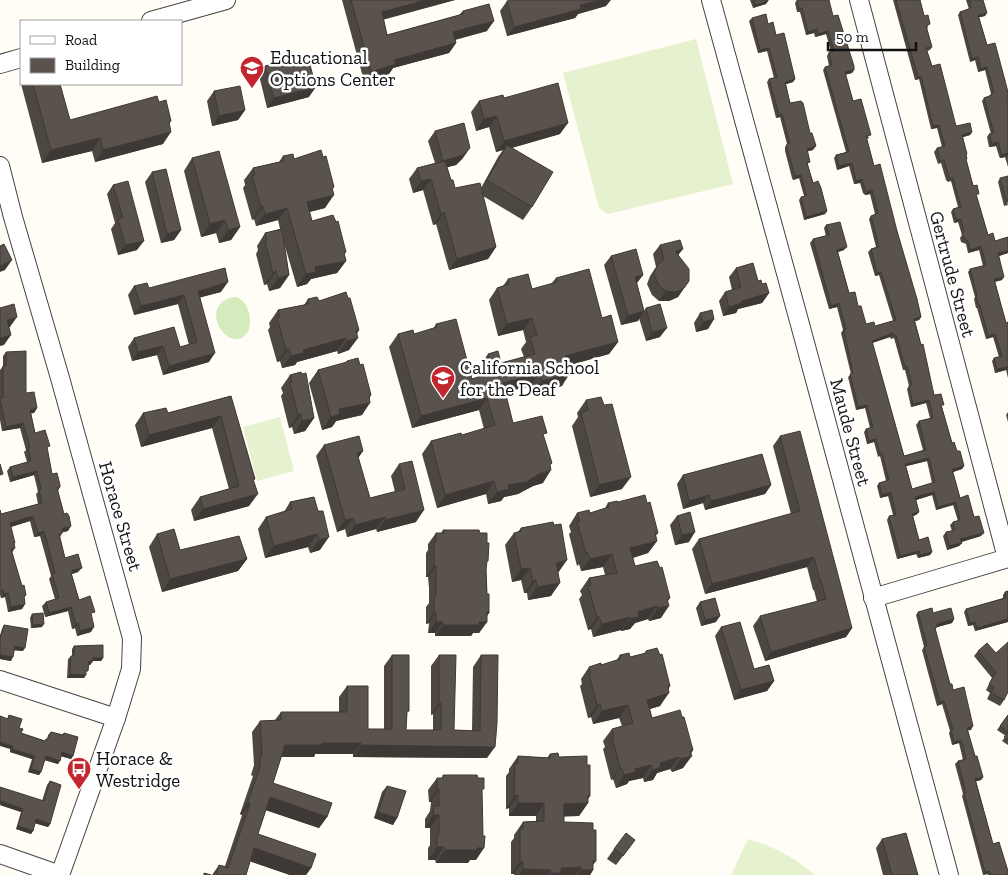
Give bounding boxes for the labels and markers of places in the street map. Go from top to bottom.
place label: Educational Options Center [270,46,396,91]
school or university icon: Educational Options Center [239,55,265,89]
place label: California School for the Deaf [460,356,599,401]
school or university icon: California School for the Deaf [430,365,456,399]
place label: Horace & Westridge [96,747,180,792]
bus stop icon: Horace & Westridge [66,756,92,790]

